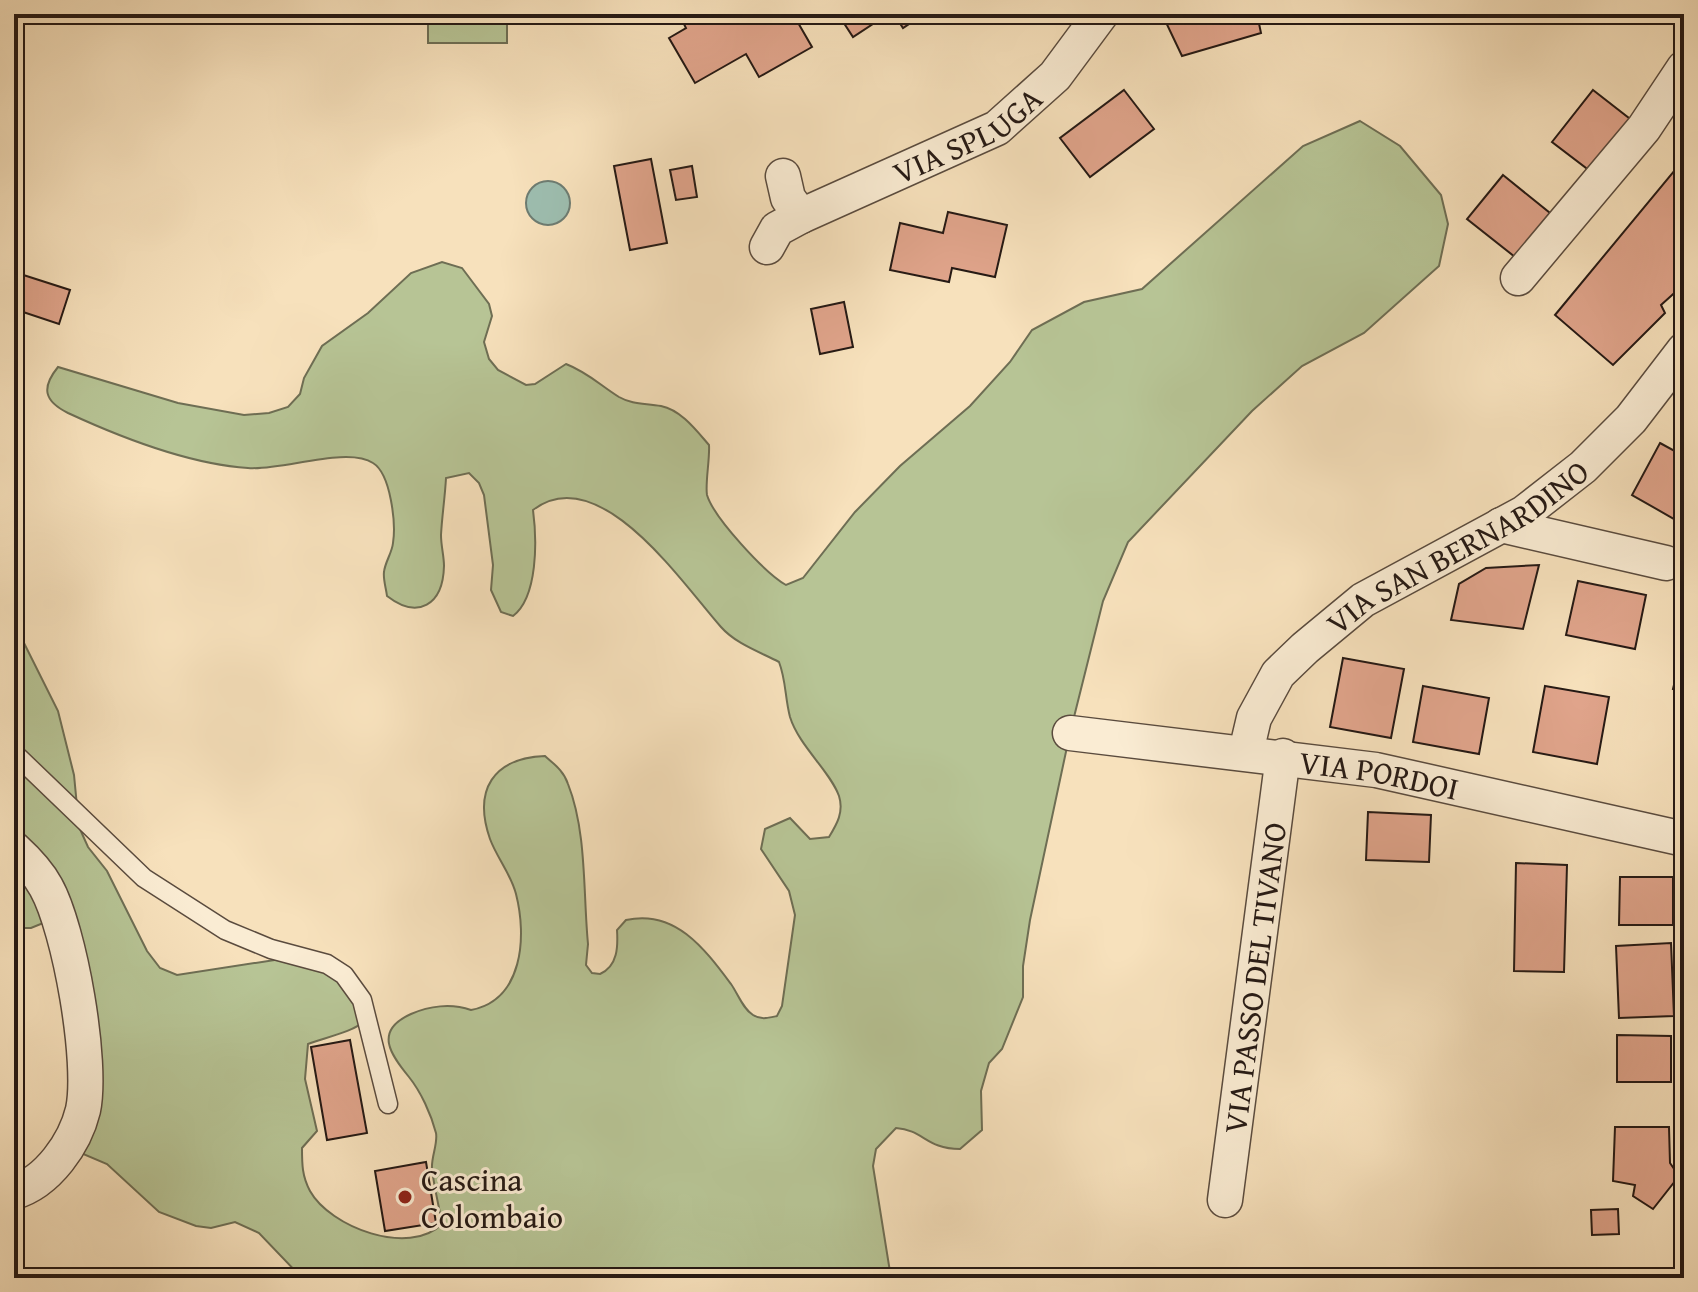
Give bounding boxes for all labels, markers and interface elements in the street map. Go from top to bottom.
street label: VIA SPLUGA [885,75,1053,195]
street label: VIA SAN BERNARDINO [1315,448,1598,645]
street label: VIA PORDOI [1297,737,1463,811]
street label: VIA PASSO DEL TIVANO [1210,819,1298,1136]
place label: Cascina Colombaio [421,1156,563,1240]
marker: Cascina Colombaio [396,1188,414,1206]

